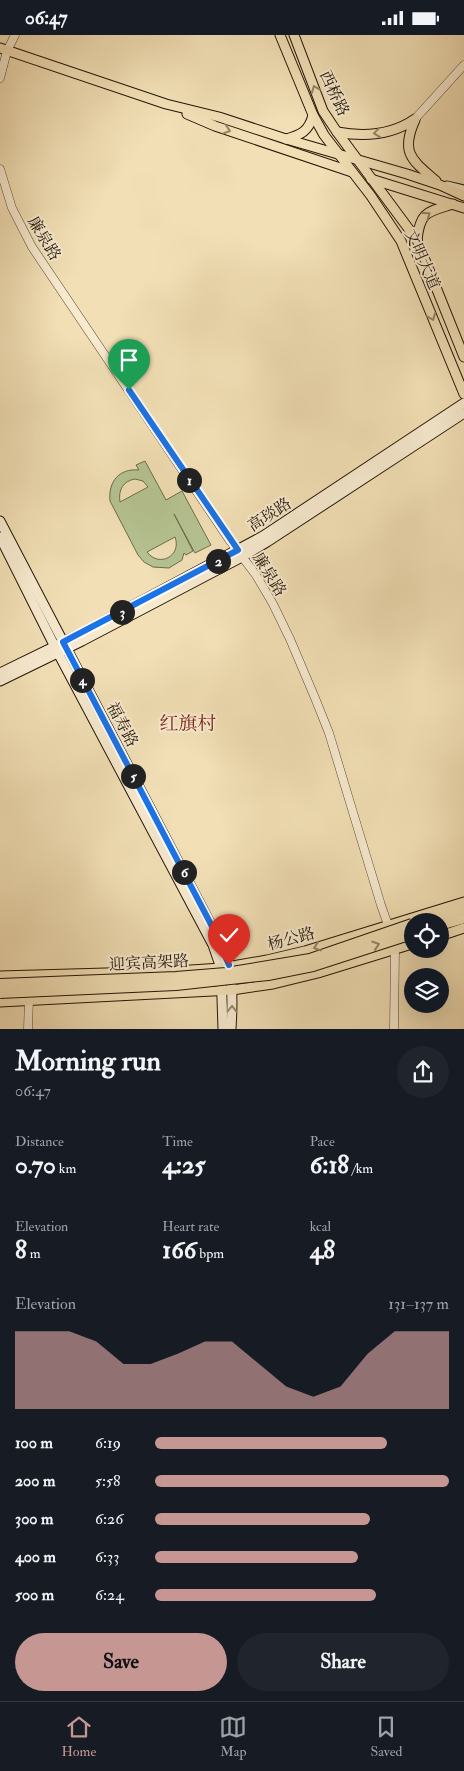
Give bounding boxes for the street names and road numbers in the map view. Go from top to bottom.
street label: 西桥路 [315,67,353,119]
street label: 廉泉路 [23,213,65,264]
street label: 文明大道 [400,226,444,293]
street label: 高琰路 [244,493,295,536]
street label: 廉泉路 [248,549,290,600]
street label: 福寿路 [102,699,142,750]
street label: 杨公路 [265,923,317,955]
street label: 迎宾高架路 [109,951,190,975]

